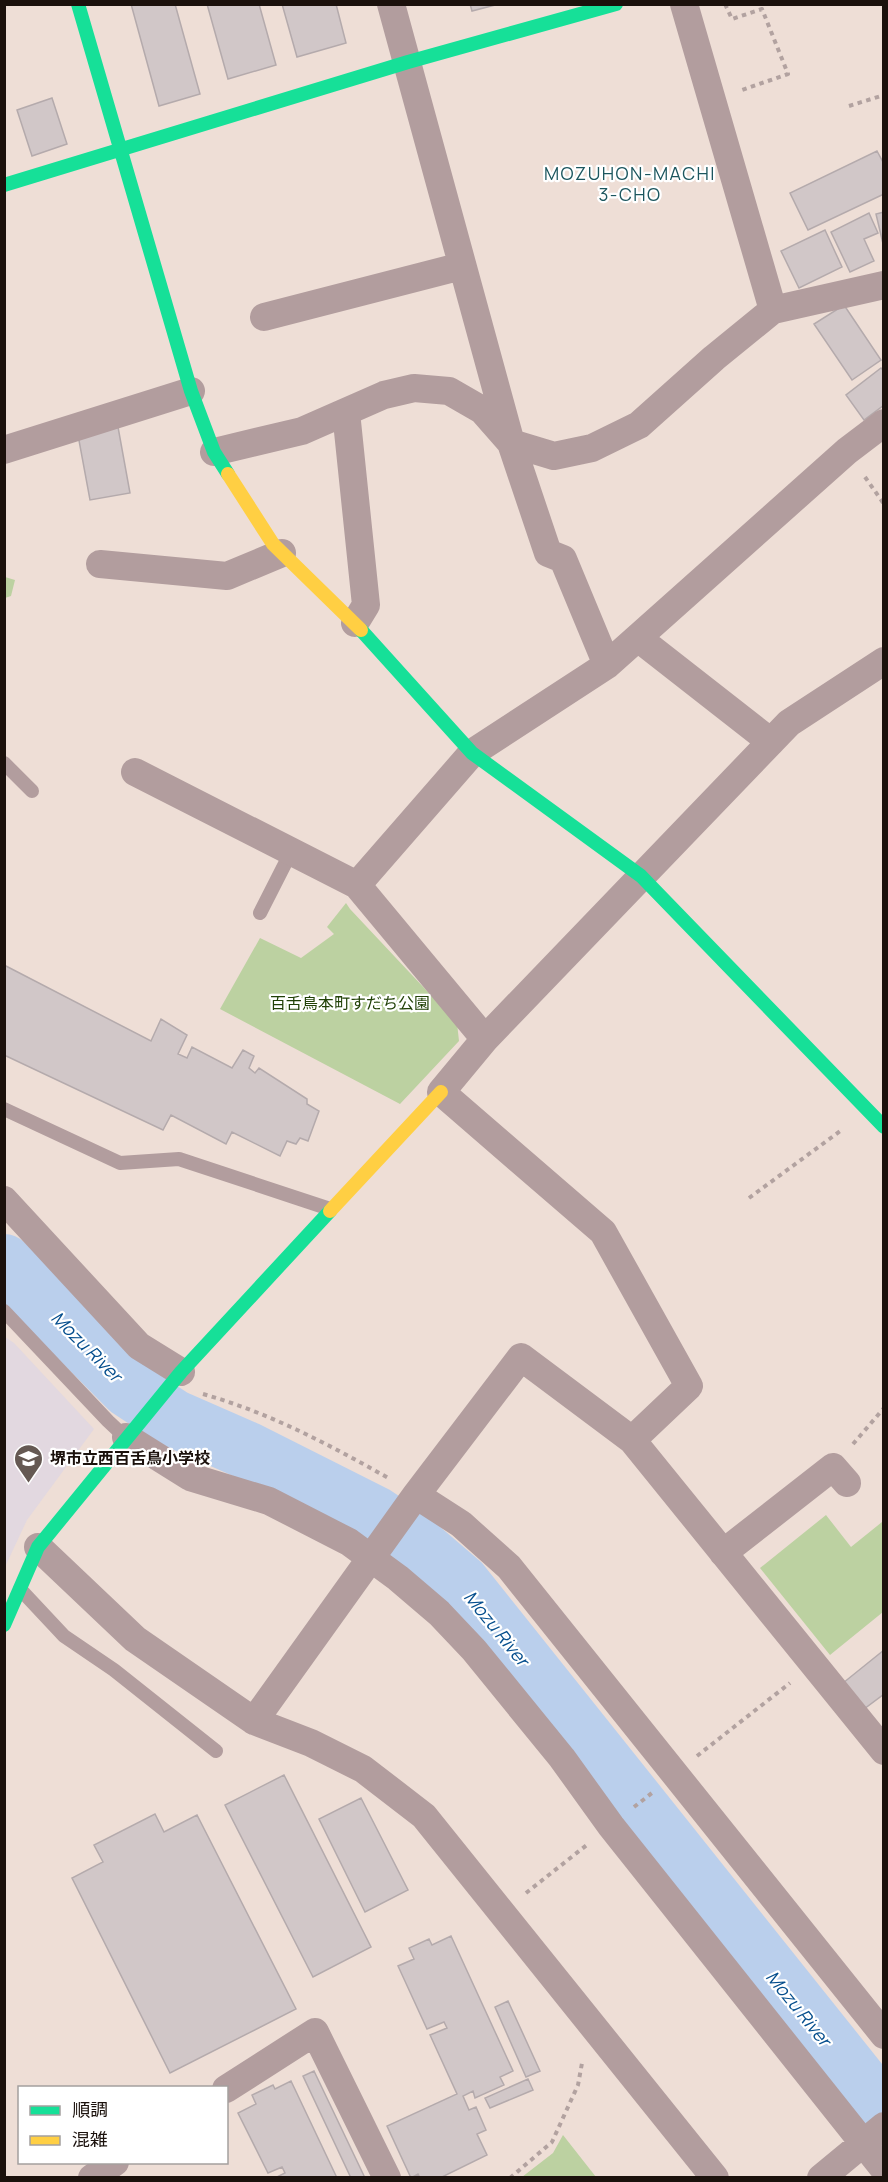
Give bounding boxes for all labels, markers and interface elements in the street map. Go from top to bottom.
district label: MOZUHON-MACHI 3-CHO [544,161,716,206]
park label: 百舌鳥本町すだち公園 [270,992,430,1014]
water label: Mozu River [46,1305,129,1388]
school or university icon: 堺市立西百舌鳥小学校 [13,1442,45,1484]
place label: 堺市立西百舌鳥小学校 [50,1447,210,1469]
water label: Mozu River [459,1585,536,1673]
water label: Mozu River [761,1965,838,2053]
legend [18,2086,228,2164]
text: 順調 [72,2097,108,2121]
text: 混雑 [72,2127,108,2151]

